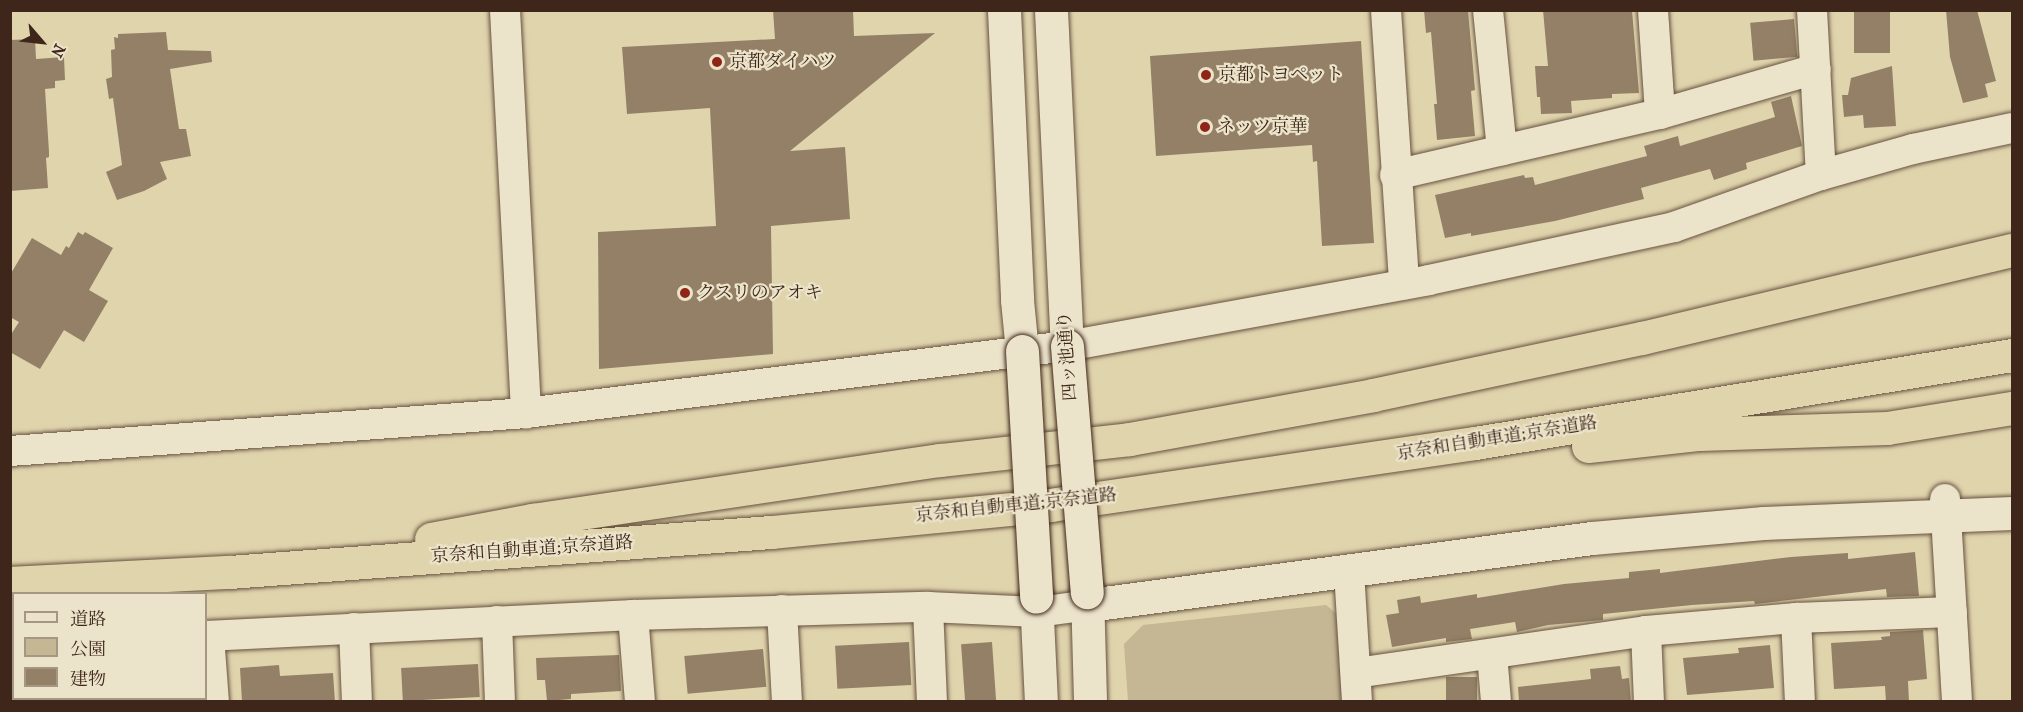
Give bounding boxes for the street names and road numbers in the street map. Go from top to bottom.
street label: 四ッ池通り [1054,310,1082,402]
street label: 京奈和自動車道;京奈道路 [1395,412,1599,466]
street label: 京奈和自動車道;京奈道路 [914,485,1118,527]
street label: 京奈和自動車道;京奈道路 [430,532,634,568]

